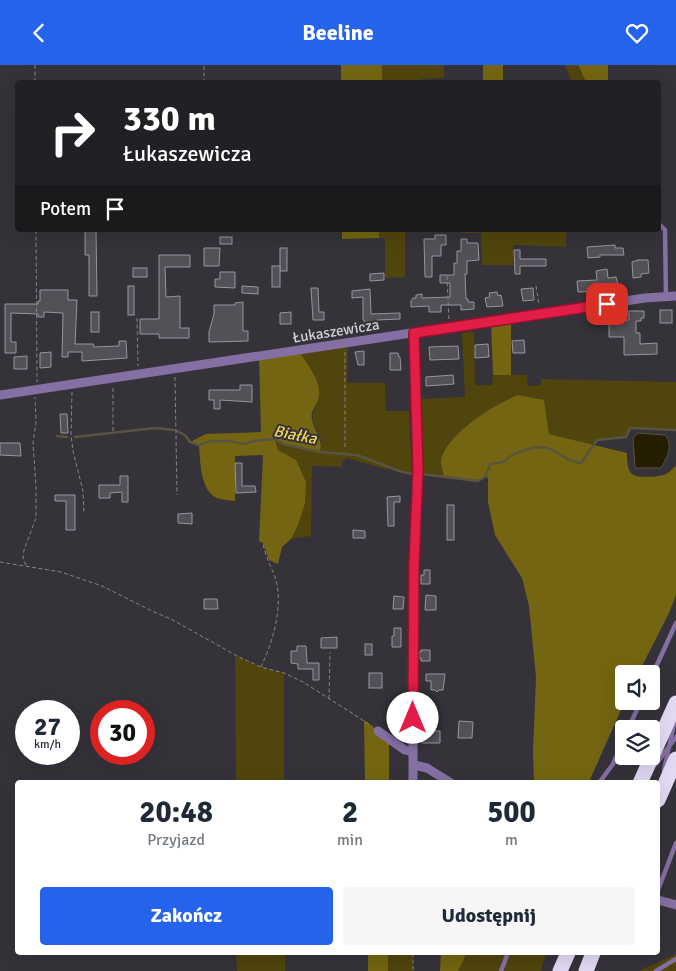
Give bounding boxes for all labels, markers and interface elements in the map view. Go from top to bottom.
icon: back [25,19,53,47]
text: Beeline [302,19,374,46]
icon: heart [623,19,651,47]
text: 330 m [123,97,216,140]
icon: right [40,100,105,165]
text: Łukaszewicza [123,140,252,167]
icon: arrive [101,195,129,223]
text: Potem [40,197,91,221]
pin [586,283,628,325]
icon: arrive [593,290,621,318]
street label: Łukaszewicza [291,315,381,347]
water label: Białka [272,421,319,449]
map controls [615,665,660,765]
button: sound [615,665,660,710]
position arrow [386,691,438,743]
speed limit sign: 30 [90,700,155,765]
text: 27 [34,711,61,742]
button: layers [615,720,660,765]
text: km/h [34,737,61,752]
text: 20:48 [139,794,213,831]
text: 2 [342,794,358,831]
text: 500 [487,794,536,831]
text: Przyjazd [147,830,205,850]
text: min [337,830,363,850]
text: m [505,830,518,850]
button: Zakończ [40,887,333,945]
button: Udostępnij [343,887,635,945]

